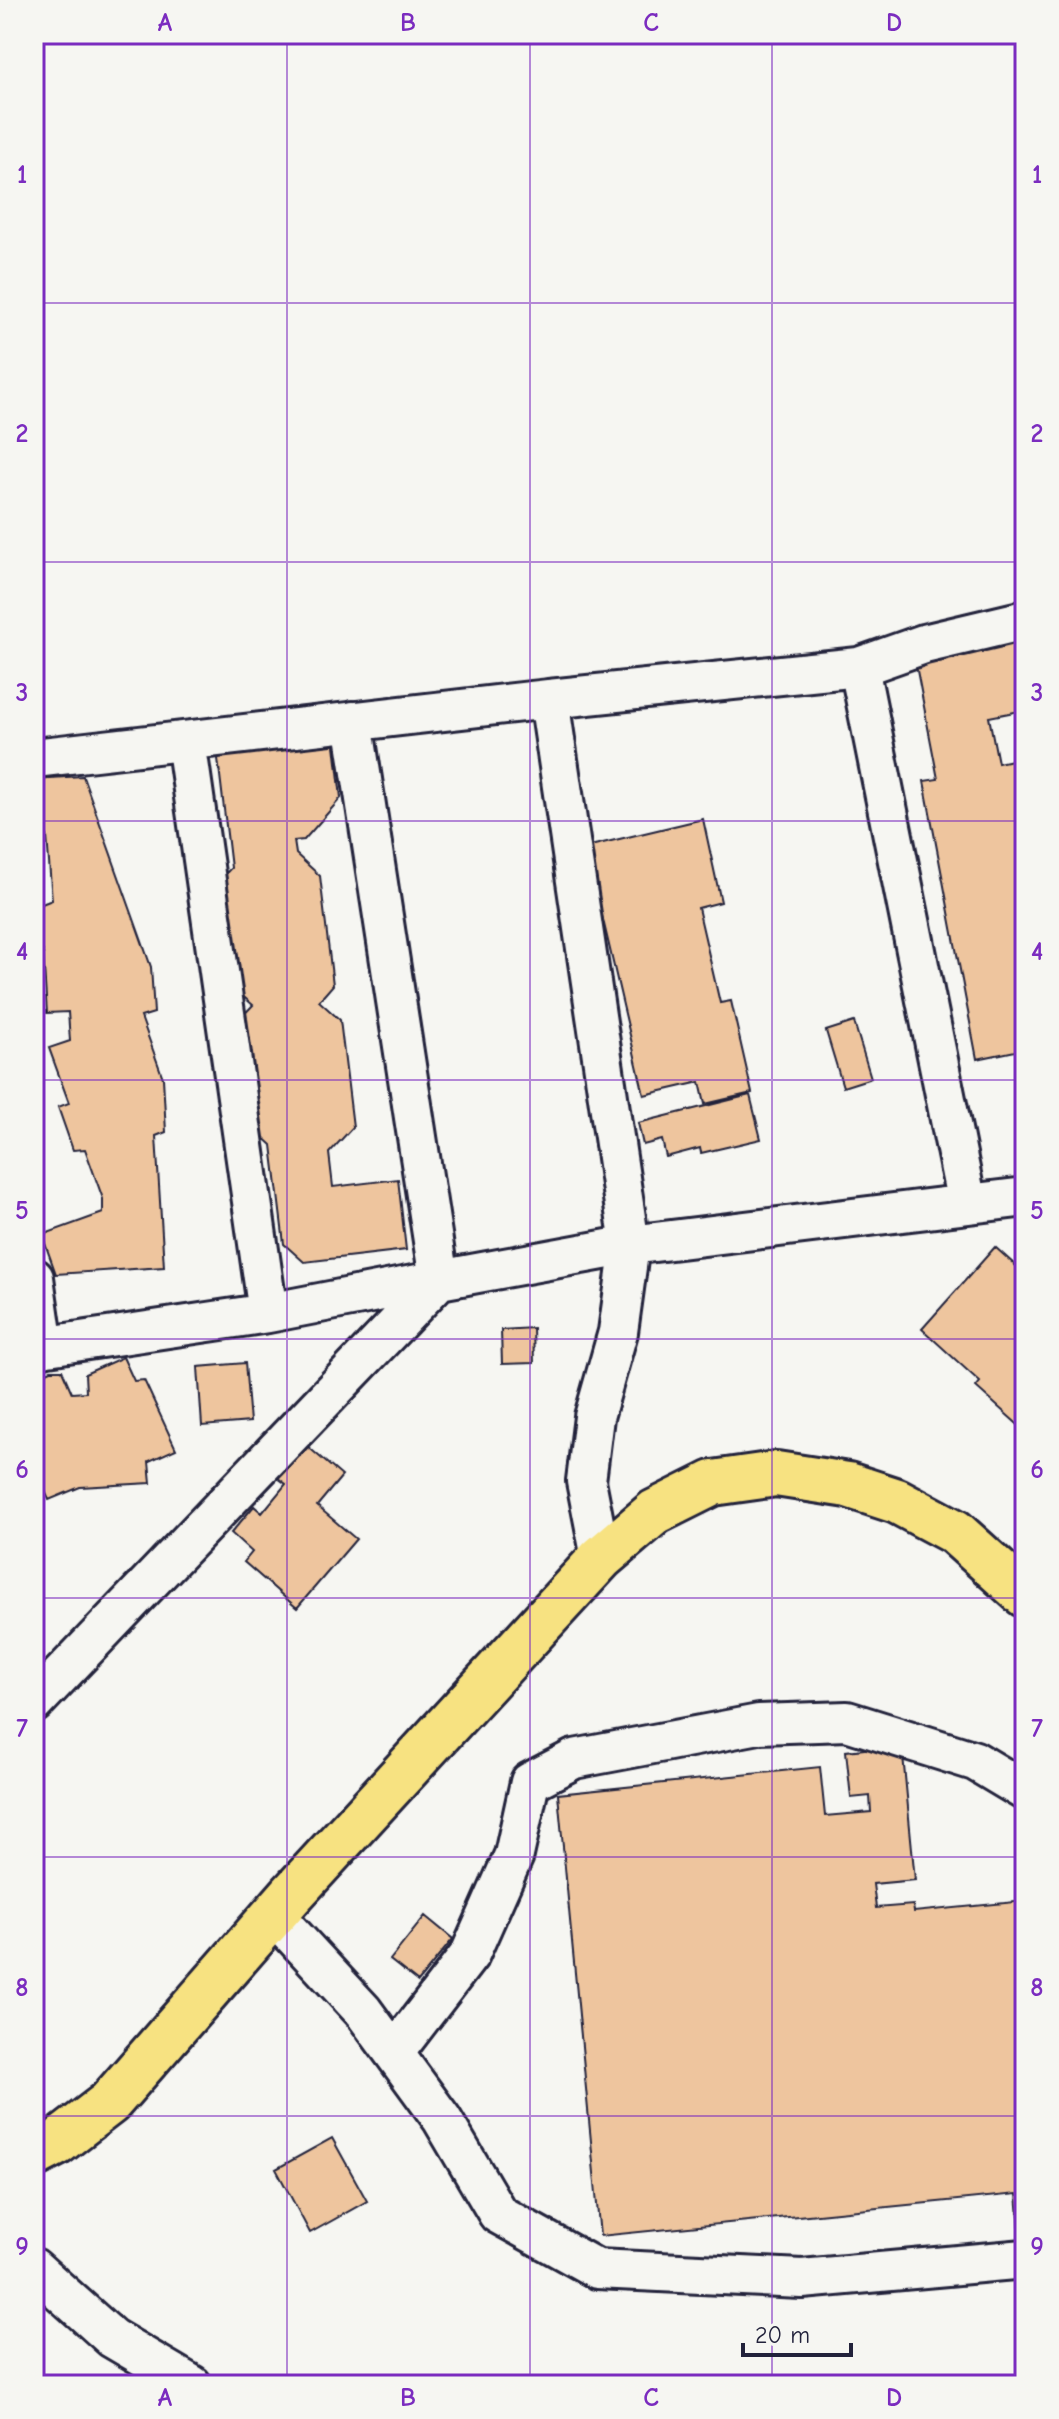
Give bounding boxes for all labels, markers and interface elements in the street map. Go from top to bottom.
text: A [158,8,173,38]
text: B [400,8,416,38]
text: C [643,8,659,38]
text: D [886,8,902,38]
text: 1 [17,160,27,190]
text: 1 [1032,160,1042,190]
text: 2 [16,419,28,449]
text: 2 [1031,419,1043,449]
text: 3 [16,678,28,708]
text: 3 [1031,678,1043,708]
text: 4 [16,937,28,967]
text: 4 [1031,937,1043,967]
text: 5 [15,1196,29,1226]
text: 5 [1030,1196,1044,1226]
text: 6 [15,1455,29,1485]
text: 6 [1030,1455,1044,1485]
text: 7 [16,1714,28,1744]
text: 7 [1031,1714,1043,1744]
text: 8 [15,1973,29,2003]
text: 8 [1030,1973,1044,2003]
text: 9 [15,2232,29,2262]
text: 9 [1030,2232,1044,2262]
scale bar [743,2307,851,2357]
text: 20 m [755,2321,810,2349]
text: A [158,2383,173,2413]
text: B [400,2383,416,2413]
text: C [643,2383,659,2413]
text: D [886,2383,902,2413]

